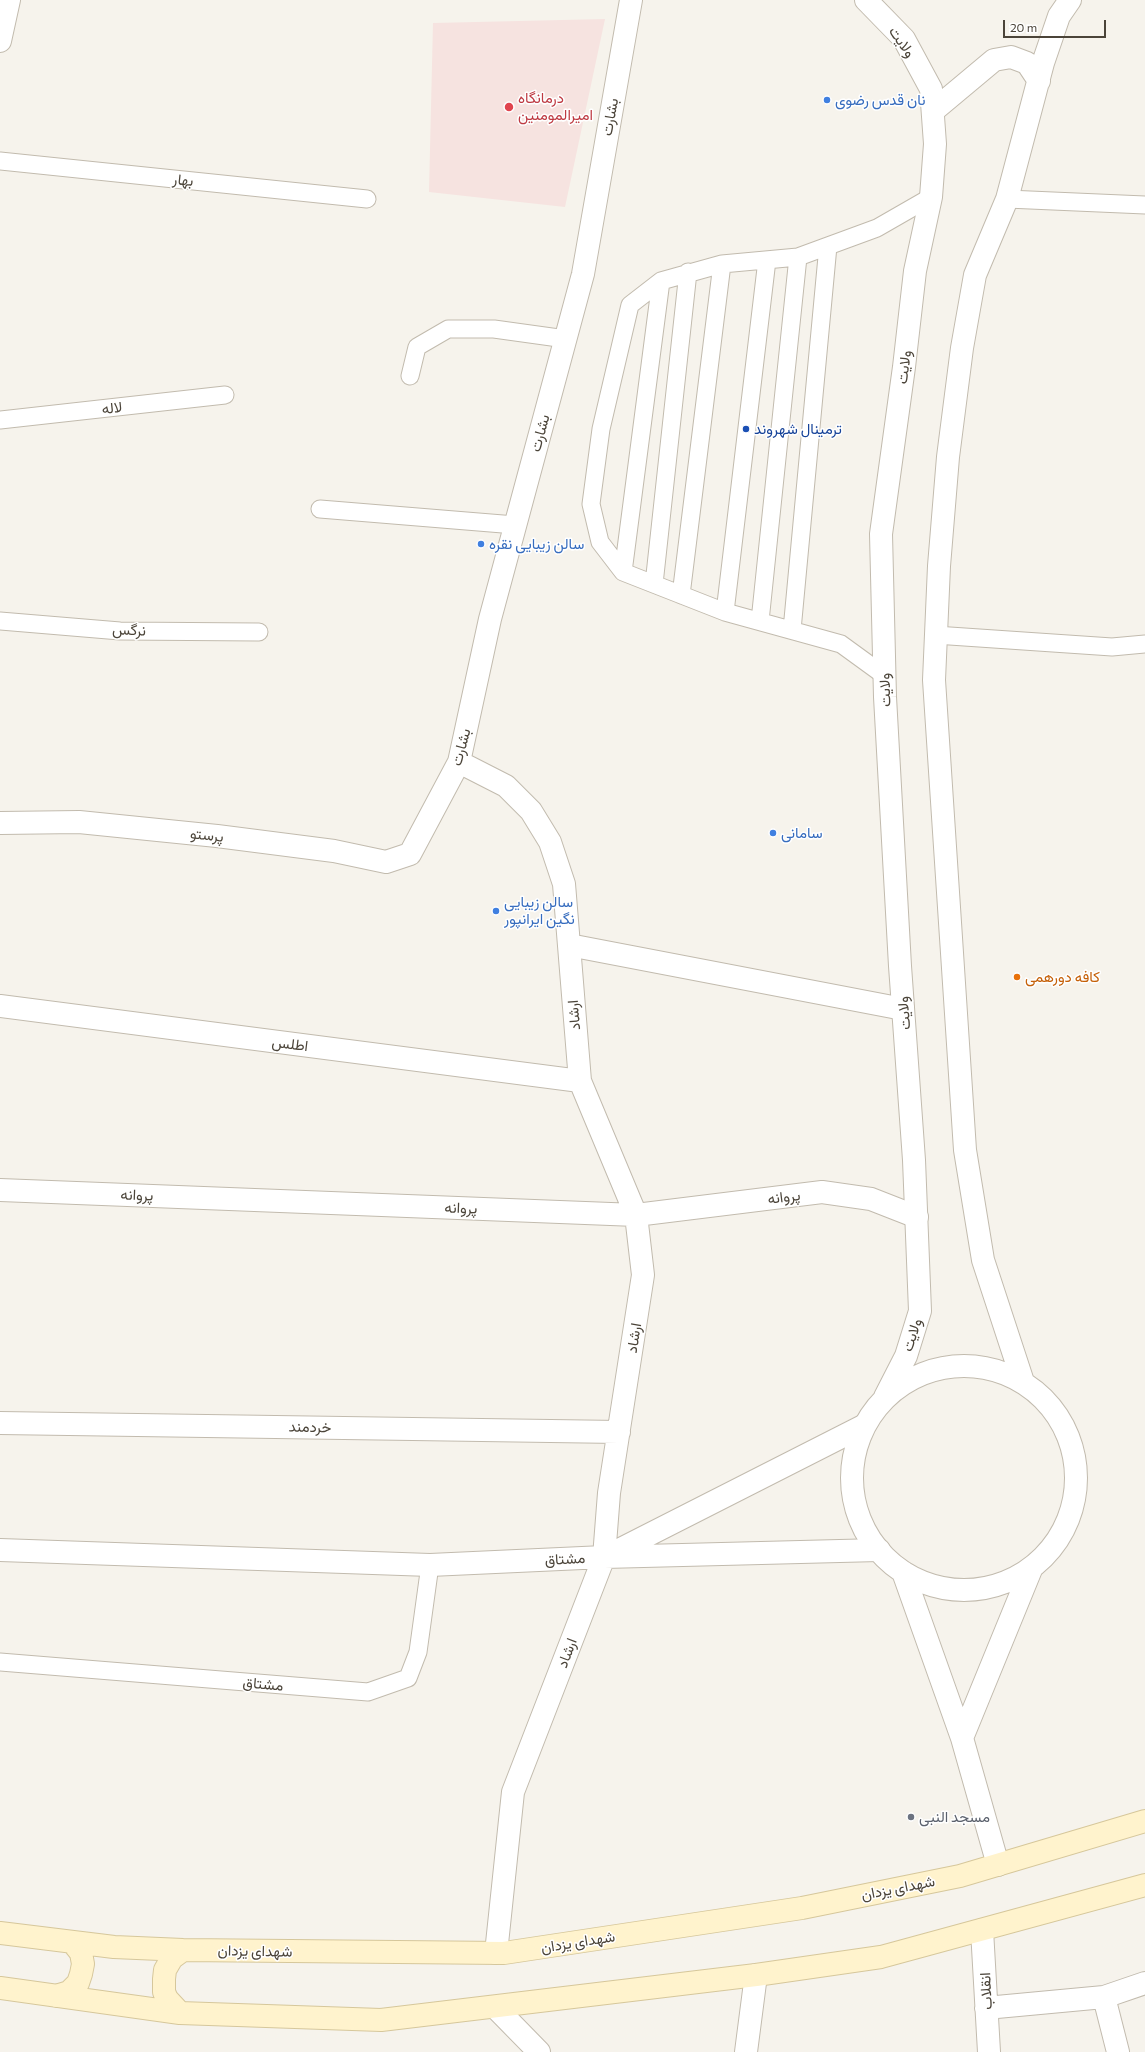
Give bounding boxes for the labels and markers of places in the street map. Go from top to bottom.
place label: درمانگاه امیرالمومنین [518,89,593,124]
place label: نان قدس رضوی [835,91,925,109]
marker: نان قدس رضوی [822,95,832,105]
marker: درمانگاه امیرالمومنین [503,101,515,113]
place label: ترمینال شهروند [754,420,842,438]
marker: ترمینال شهروند [741,424,751,434]
place label: سالن زیبایی نقره [489,535,584,553]
marker: سالن زیبایی نقره [476,539,486,549]
place label: سامانی [781,824,823,842]
marker: سامانی [768,828,778,838]
place label: سالن زیبایی نگین ایرانپور [504,893,575,928]
marker: سالن زیبایی نگین ایرانپور [491,906,501,916]
place label: کافه دورهمی [1025,968,1100,986]
marker: کافه دورهمی [1012,972,1022,982]
place label: مسجد النبی [919,1808,990,1826]
marker: مسجد النبی [906,1812,916,1822]

